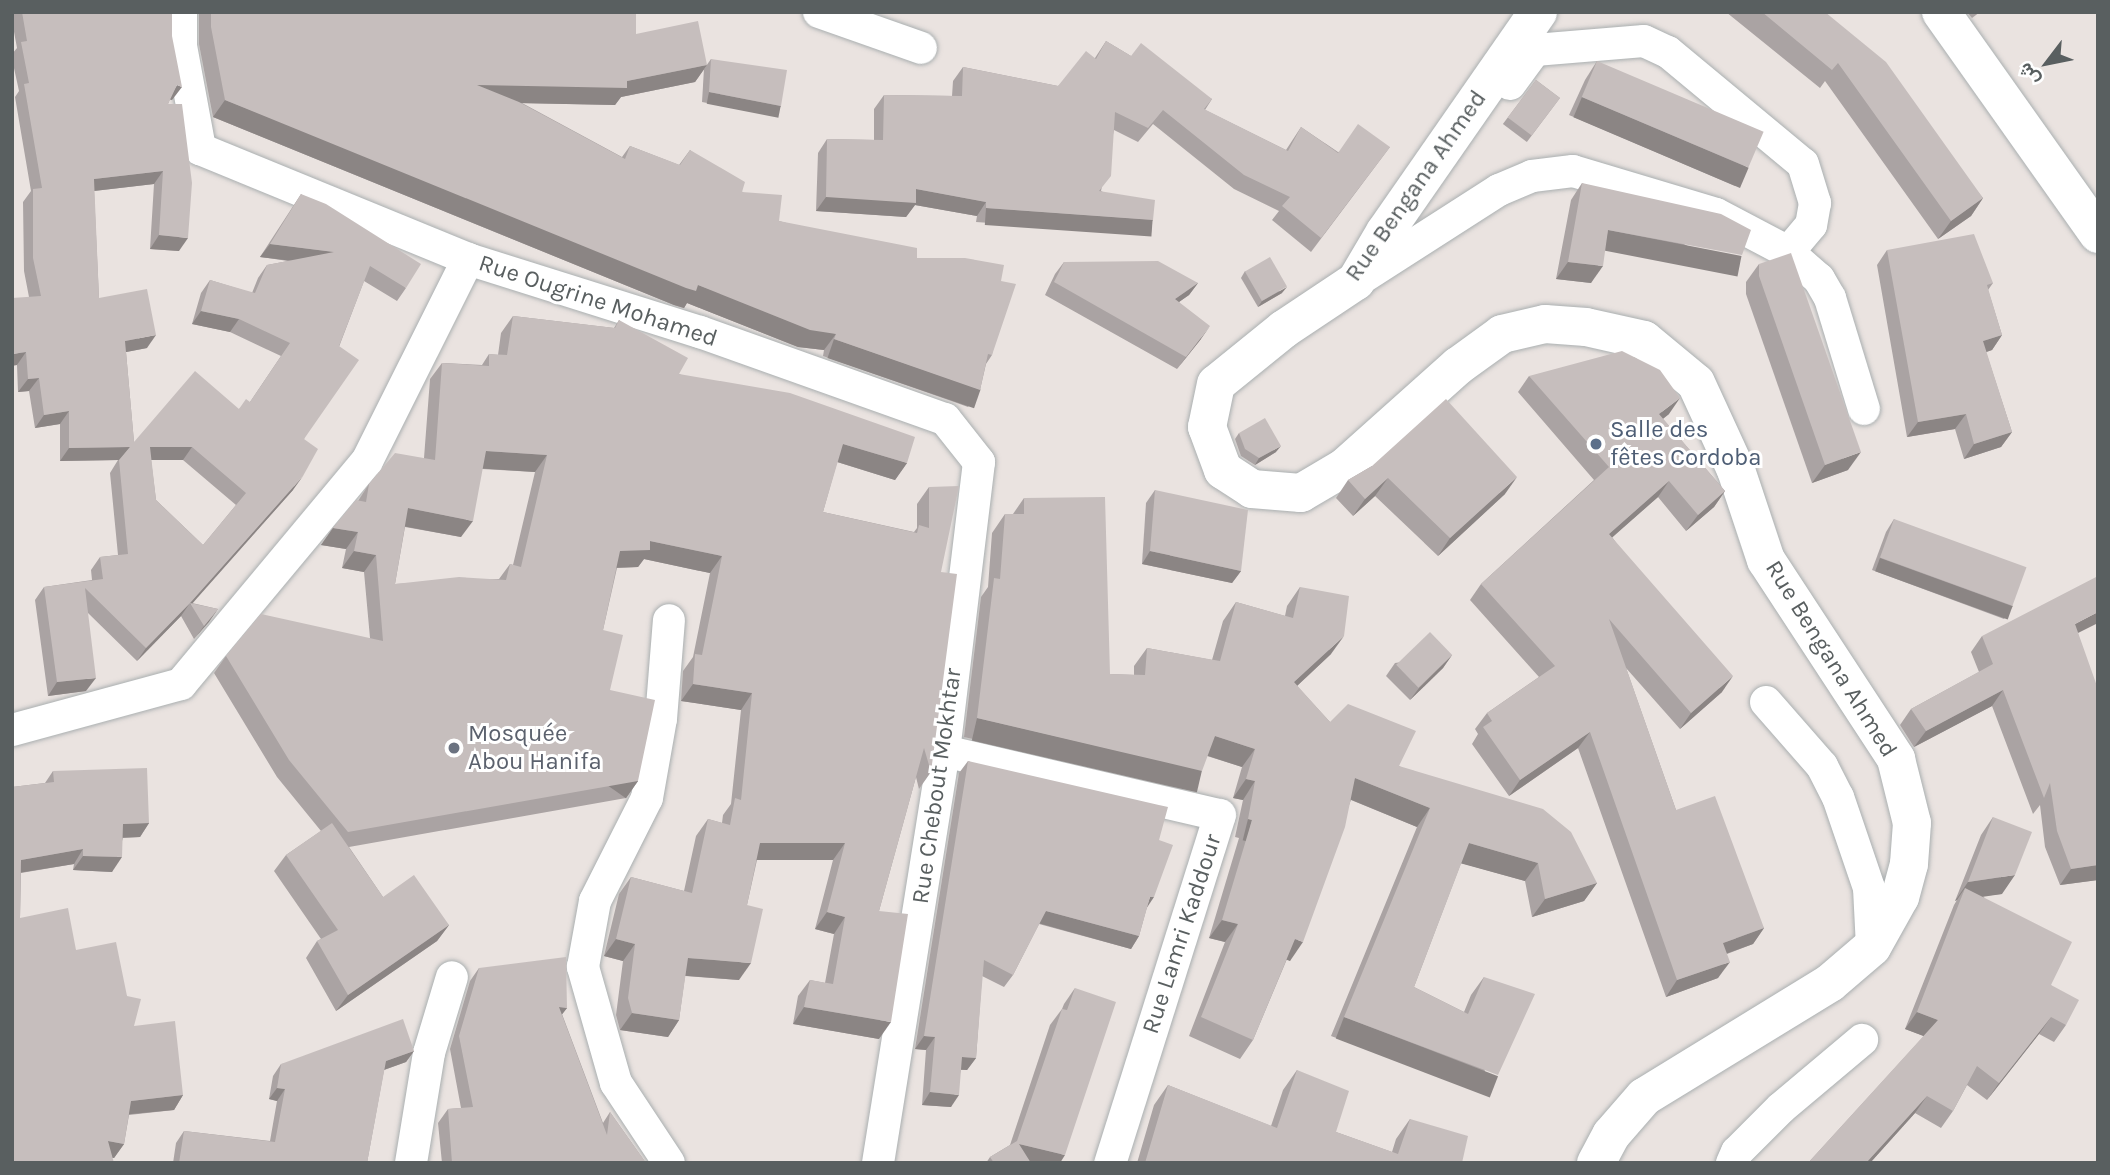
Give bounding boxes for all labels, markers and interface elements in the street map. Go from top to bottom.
north arrow [2012,28,2082,98]
text: ش [2014,59,2045,90]
street label: Rue Bengana Ahmed [1339,85,1493,287]
street label: Rue Ougrine Mohamed [475,249,721,353]
place label: Salle des fêtes Cordoba [1610,416,1761,472]
marker: Salle des fêtes Cordoba [1588,436,1604,452]
street label: Rue Bengana Ahmed [1759,555,1903,763]
street label: Rue Chebout Mokhtar [906,666,968,906]
place label: Mosquée Abou Hanifa [468,720,602,776]
marker: Mosquée Abou Hanifa [446,740,462,756]
street label: Rue Lamri Kaddour [1136,831,1228,1037]

